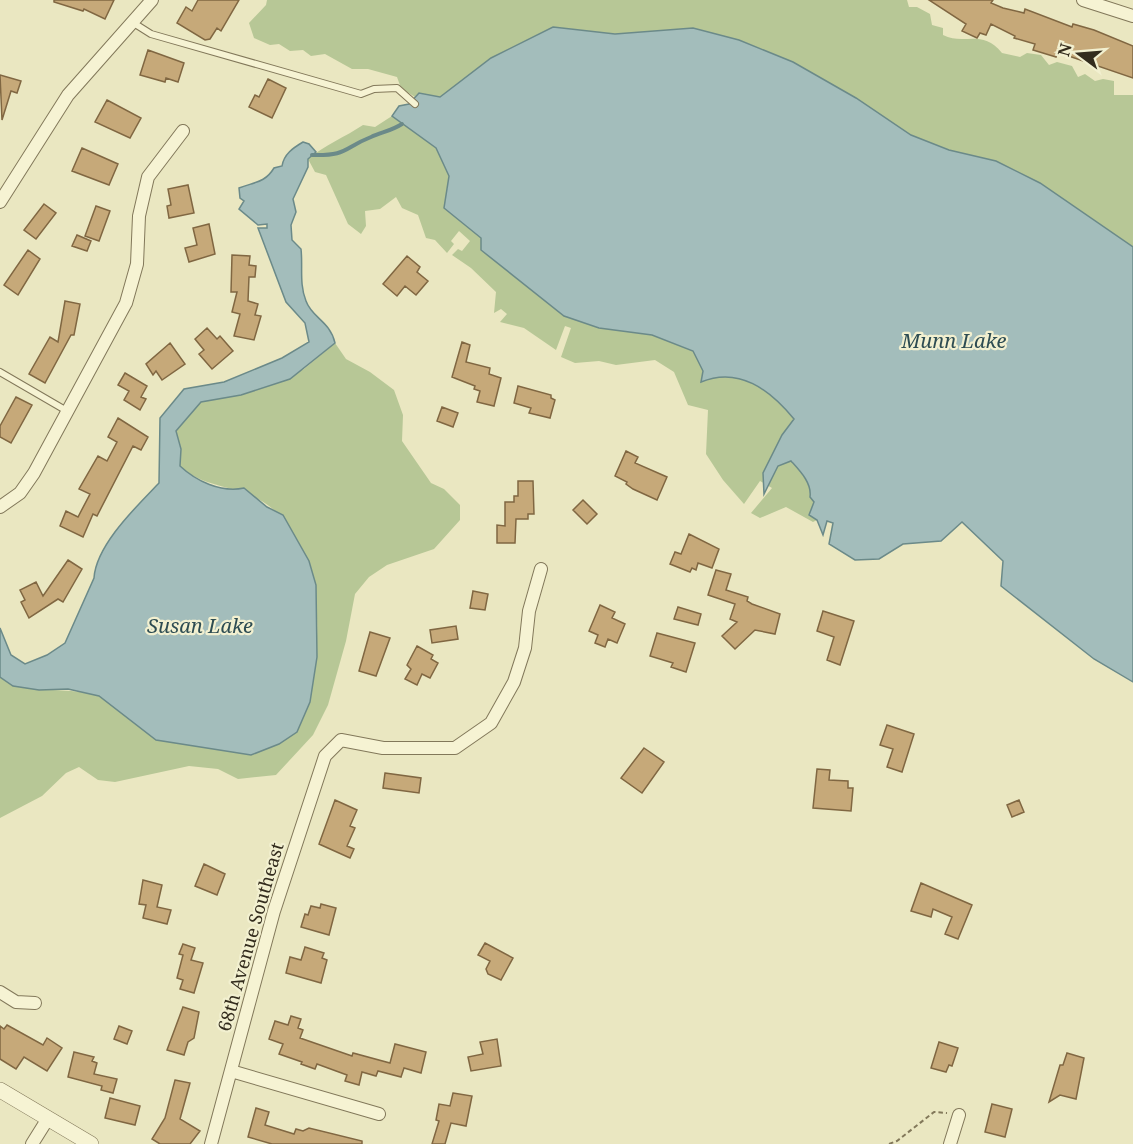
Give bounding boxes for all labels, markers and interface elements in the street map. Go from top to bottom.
north arrow [1049,24,1109,84]
text: N [1052,40,1077,59]
water label: Munn Lake [901,327,1007,354]
water label: Susan Lake [147,612,253,639]
street label: 68th Avenue Southeast [212,840,288,1034]

